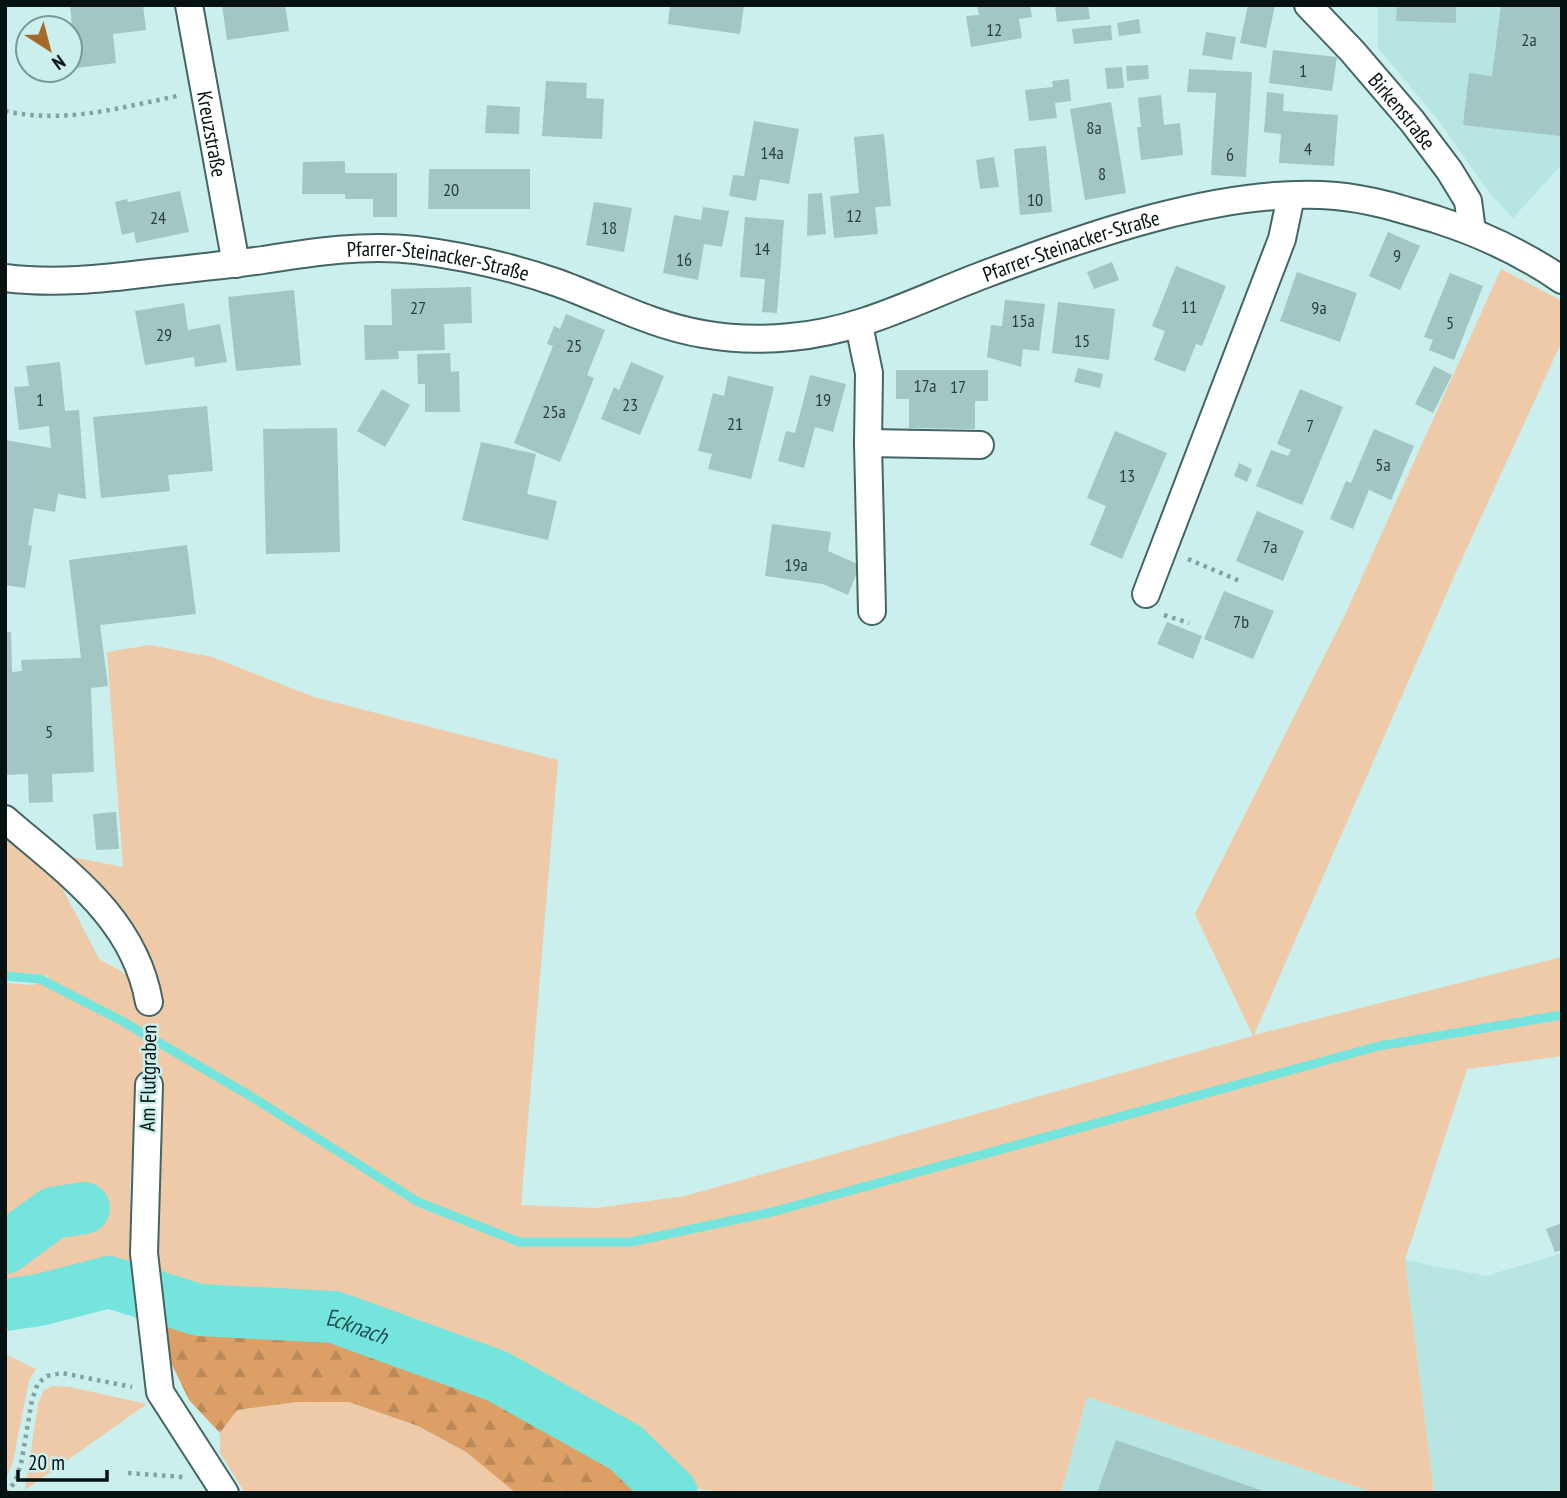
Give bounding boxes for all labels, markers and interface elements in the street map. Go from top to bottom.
north arrow [14,14,84,84]
house number: 12 [986,18,1002,41]
house number: 2a [1521,28,1537,51]
text: N [48,50,70,75]
house number: 1 [1299,59,1307,82]
street label: Birkenstraße [1363,67,1442,155]
street label: Kreuzstraße [191,89,233,179]
house number: 8a [1086,116,1102,139]
house number: 4 [1304,137,1312,160]
house number: 14a [760,141,784,164]
house number: 6 [1226,143,1234,166]
house number: 8 [1098,162,1106,185]
house number: 20 [443,178,459,201]
house number: 10 [1027,188,1043,211]
street label: Pfarrer-Steinacker-Straße [979,203,1162,287]
house number: 12 [846,204,862,227]
house number: 24 [150,206,166,229]
house number: 18 [601,216,617,239]
street label: Pfarrer-Steinacker-Straße [346,234,533,287]
house number: 14 [754,237,770,260]
house number: 9 [1393,244,1401,267]
house number: 16 [676,248,692,271]
house number: 11 [1181,295,1197,318]
house number: 27 [410,296,426,319]
house number: 9a [1311,296,1327,319]
house number: 15a [1011,309,1035,332]
house number: 5 [1446,311,1454,334]
house number: 29 [156,323,172,346]
house number: 15 [1074,329,1090,352]
house number: 25 [566,334,582,357]
house number: 17a [913,374,937,397]
house number: 17 [950,375,966,398]
house number: 1 [36,388,44,411]
house number: 19 [815,388,831,411]
house number: 23 [622,393,638,416]
house number: 25a [542,400,566,423]
house number: 21 [727,412,743,435]
house number: 7 [1306,414,1314,437]
house number: 5a [1375,453,1391,476]
house number: 13 [1119,464,1135,487]
house number: 7a [1262,535,1278,558]
house number: 19a [784,553,808,576]
house number: 7b [1233,610,1249,633]
house number: 5 [45,720,53,743]
street label: Am Flutgraben [134,1024,162,1132]
water label: Ecknach [325,1302,394,1350]
scale bar [18,1438,107,1482]
text: 20 m [28,1449,65,1476]

